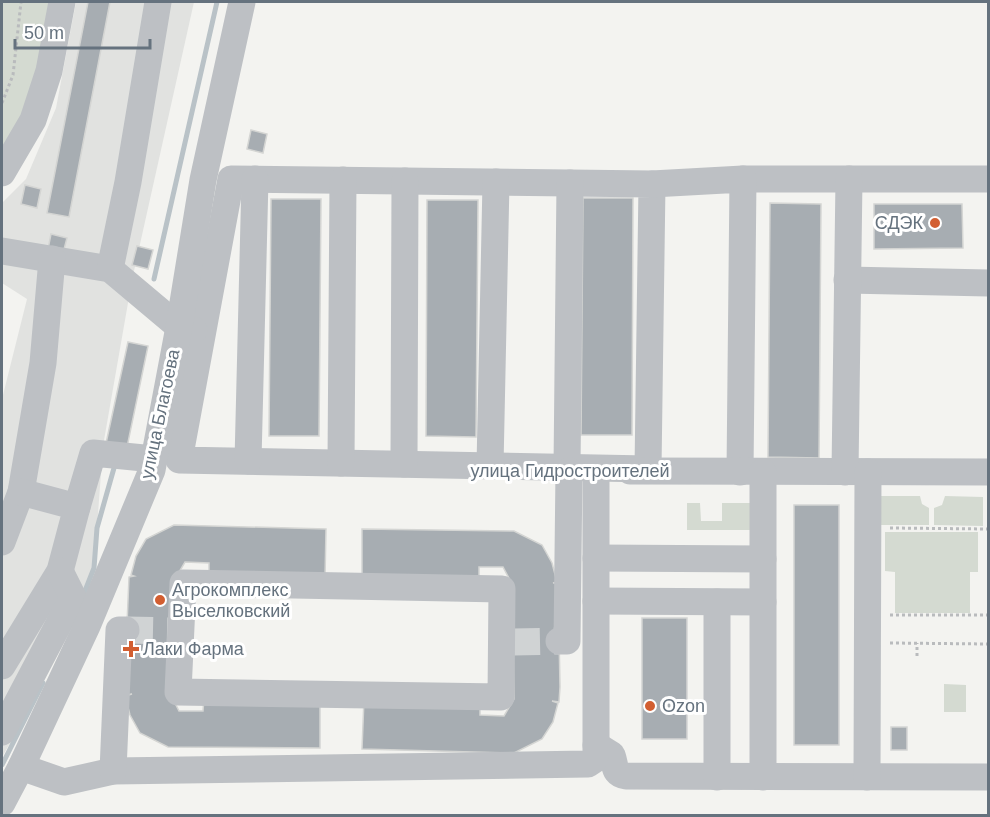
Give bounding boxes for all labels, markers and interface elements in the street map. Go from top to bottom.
scale bar [15,12,150,50]
text: 50 m [24,23,64,43]
place label: СДЭК [875,213,924,233]
marker: СДЭК [928,216,942,230]
street label: улица Благоева [136,346,184,481]
street label: улица Гидростроителей [470,461,670,481]
place label: Агрокомплекс Выселковский [172,580,290,621]
marker: Агрокомплекс Выселковский [153,593,167,607]
place label: Лаки Фарма [143,639,245,659]
marker: Лаки Фарма [124,642,138,656]
place label: Ozon [662,696,705,716]
marker: Ozon [643,699,657,713]

